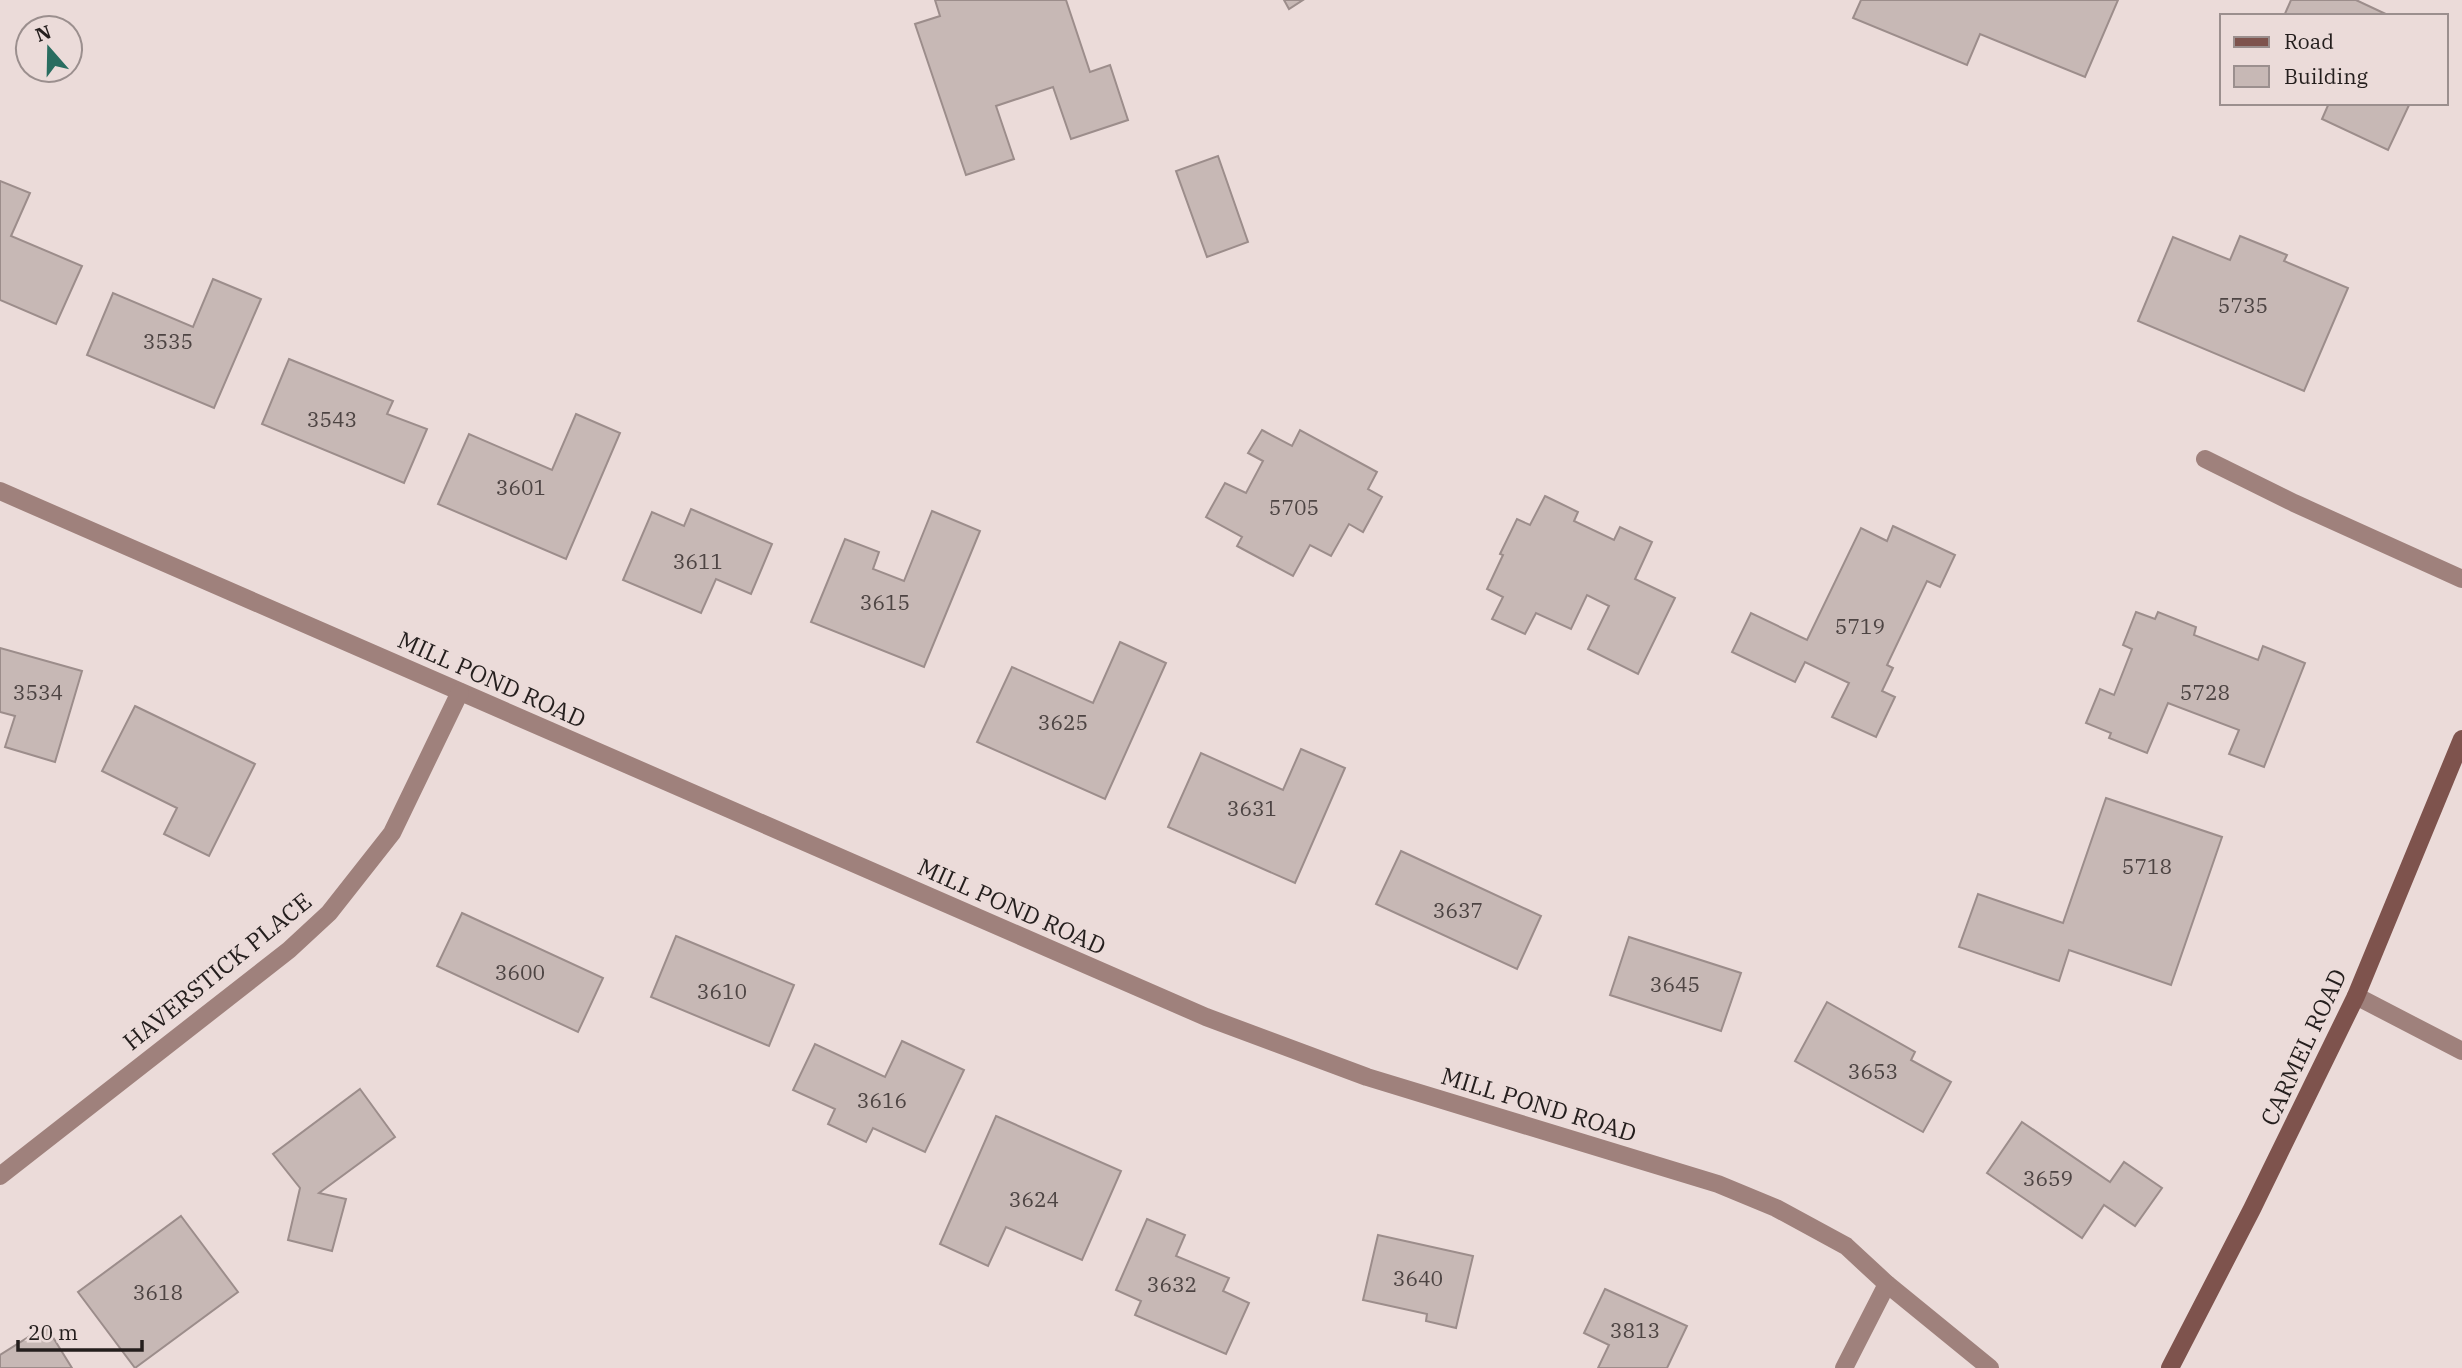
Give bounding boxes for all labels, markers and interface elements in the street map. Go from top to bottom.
north arrow [14,14,84,84]
legend [2220,14,2448,105]
text: N [32,19,54,47]
text: Road [2284,27,2334,55]
text: Building [2284,62,2369,90]
house number: 5735 [2218,291,2268,319]
house number: 3535 [143,327,193,355]
house number: 3543 [307,405,357,433]
house number: 3601 [496,473,546,501]
house number: 5705 [1269,493,1319,521]
house number: 3611 [673,547,723,575]
house number: 3615 [860,588,910,616]
house number: 5719 [1835,612,1885,640]
street label: MILL POND ROAD [393,623,591,735]
house number: 3534 [13,678,63,706]
house number: 5728 [2180,678,2230,706]
house number: 3625 [1038,708,1088,736]
house number: 3631 [1227,794,1277,822]
street label: MILL POND ROAD [913,850,1111,962]
house number: 5718 [2122,852,2172,880]
street label: HAVERSTICK PLACE [116,885,318,1057]
house number: 3637 [1433,896,1483,924]
house number: 3600 [495,958,545,986]
street label: CARMEL ROAD [2253,963,2353,1131]
house number: 3645 [1650,970,1700,998]
house number: 3610 [697,977,747,1005]
house number: 3653 [1848,1057,1898,1085]
street label: MILL POND ROAD [1437,1059,1641,1149]
house number: 3616 [857,1086,907,1114]
house number: 3659 [2023,1164,2073,1192]
house number: 3624 [1009,1185,1059,1213]
house number: 3640 [1393,1264,1443,1292]
house number: 3632 [1147,1270,1197,1298]
house number: 3618 [133,1278,183,1306]
scale bar [18,1308,142,1352]
house number: 3813 [1610,1316,1660,1344]
text: 20 m [28,1318,78,1346]

